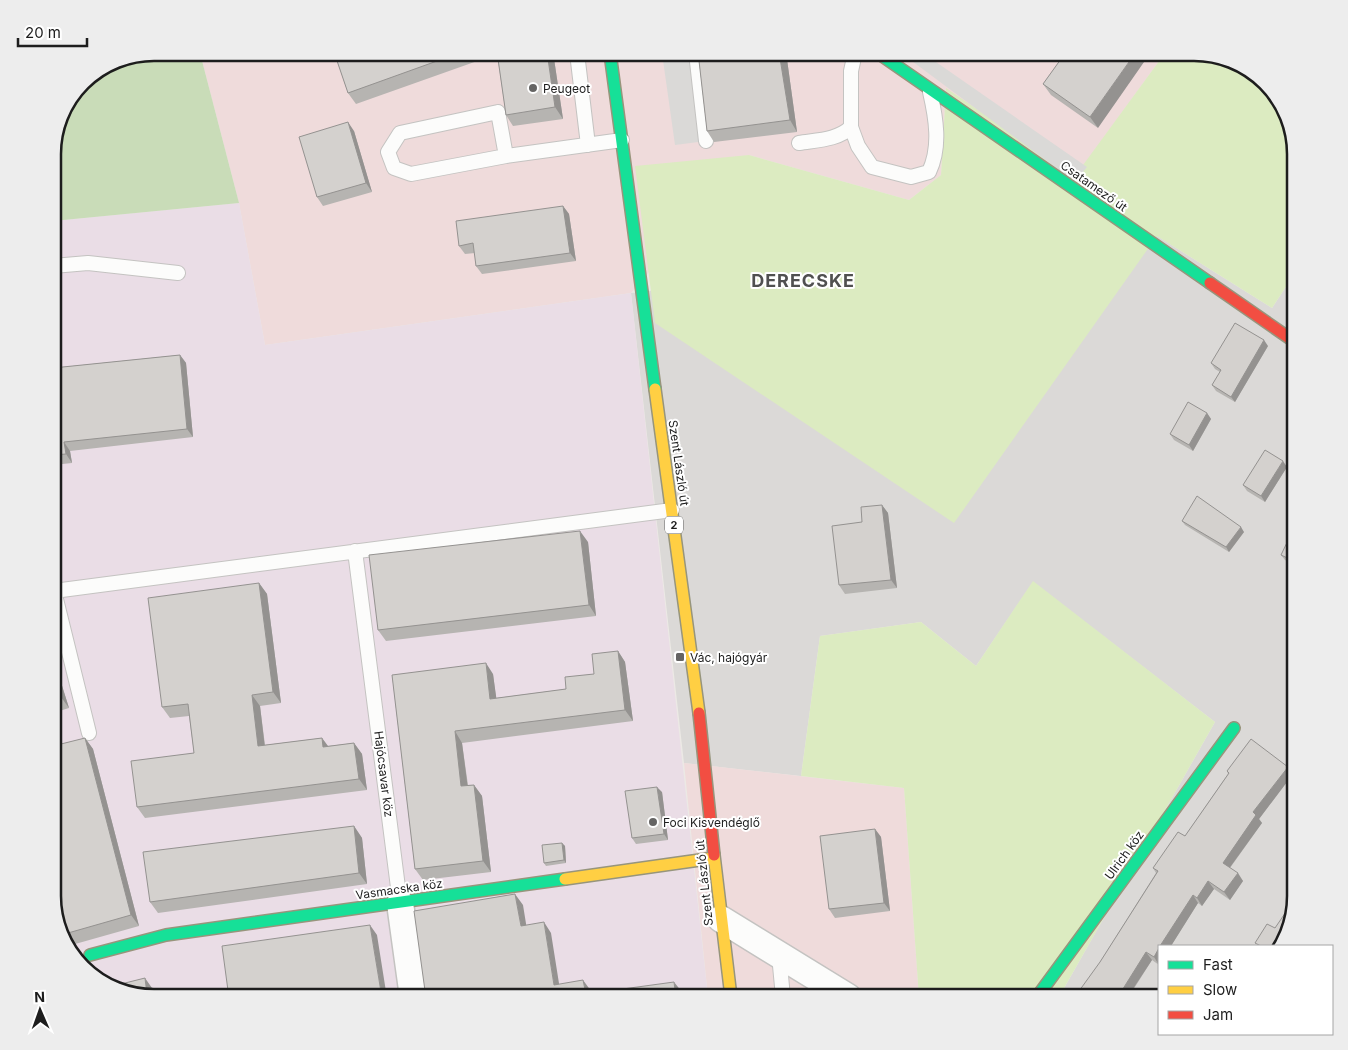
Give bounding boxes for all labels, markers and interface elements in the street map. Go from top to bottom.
scale bar [18,15,86,47]
text: 20 m [25,23,61,42]
place label: Peugeot [543,81,590,96]
marker: Peugeot [527,82,539,94]
street label: Csatamező út [1058,158,1130,215]
district label: DERECSKE [751,270,855,291]
street label: Szent László út [666,419,692,507]
road number: 2 [665,516,683,534]
place label: Vác, hajógyár [690,650,768,665]
marker: Vác, hajógyár [674,651,686,663]
street label: Hajócsavar köz [371,730,397,818]
place label: Foci Kisvendéglő [663,815,760,830]
marker: Foci Kisvendéglő [647,816,659,828]
street label: Ulrich köz [1101,828,1147,882]
street label: Szent László út [692,839,716,927]
street label: Vasmacska köz [354,875,444,903]
legend [1158,945,1333,1035]
text: Fast [1203,955,1233,974]
text: Slow [1203,980,1237,999]
north arrow [15,985,65,1035]
text: N [34,988,45,1005]
text: Jam [1203,1005,1233,1024]

